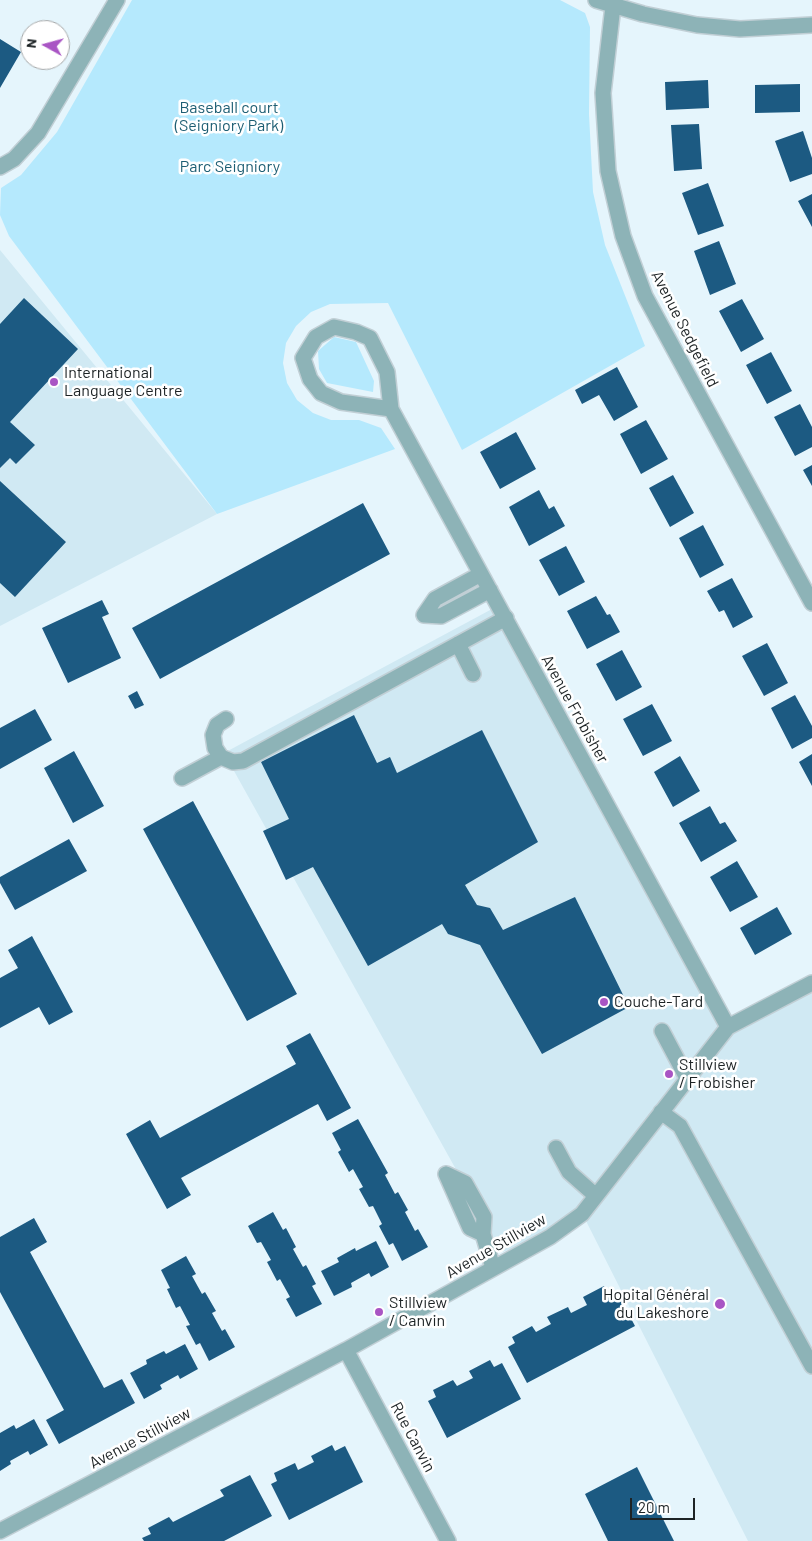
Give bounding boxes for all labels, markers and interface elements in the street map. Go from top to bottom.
north arrow [20,20,70,70]
text: N [22,38,40,49]
park label: Baseball court (Seigniory Park) [175,98,283,136]
park label: Parc Seigniory [180,157,280,177]
street label: Avenue Sedgefield [647,267,723,391]
place label: International Language Centre [64,363,182,401]
marker: International Language Centre [48,376,60,388]
street label: Avenue Frobisher [537,652,613,766]
place label: Couche-Tard [614,992,703,1012]
marker: Couche-Tard [598,996,610,1008]
place label: Stillview / Frobisher [679,1055,755,1093]
marker: Stillview / Frobisher [663,1068,675,1080]
street label: Avenue Stillview [443,1210,549,1282]
place label: Hopital Général du Lakeshore [603,1285,709,1323]
place label: Stillview / Canvin [389,1293,447,1331]
marker: Hopital Général du Lakeshore [713,1297,727,1311]
marker: Stillview / Canvin [373,1306,385,1318]
street label: Rue Canvin [387,1399,439,1475]
street label: Avenue Stillview [86,1403,194,1473]
scale bar [632,1488,697,1520]
text: 20 m [638,1498,670,1516]

